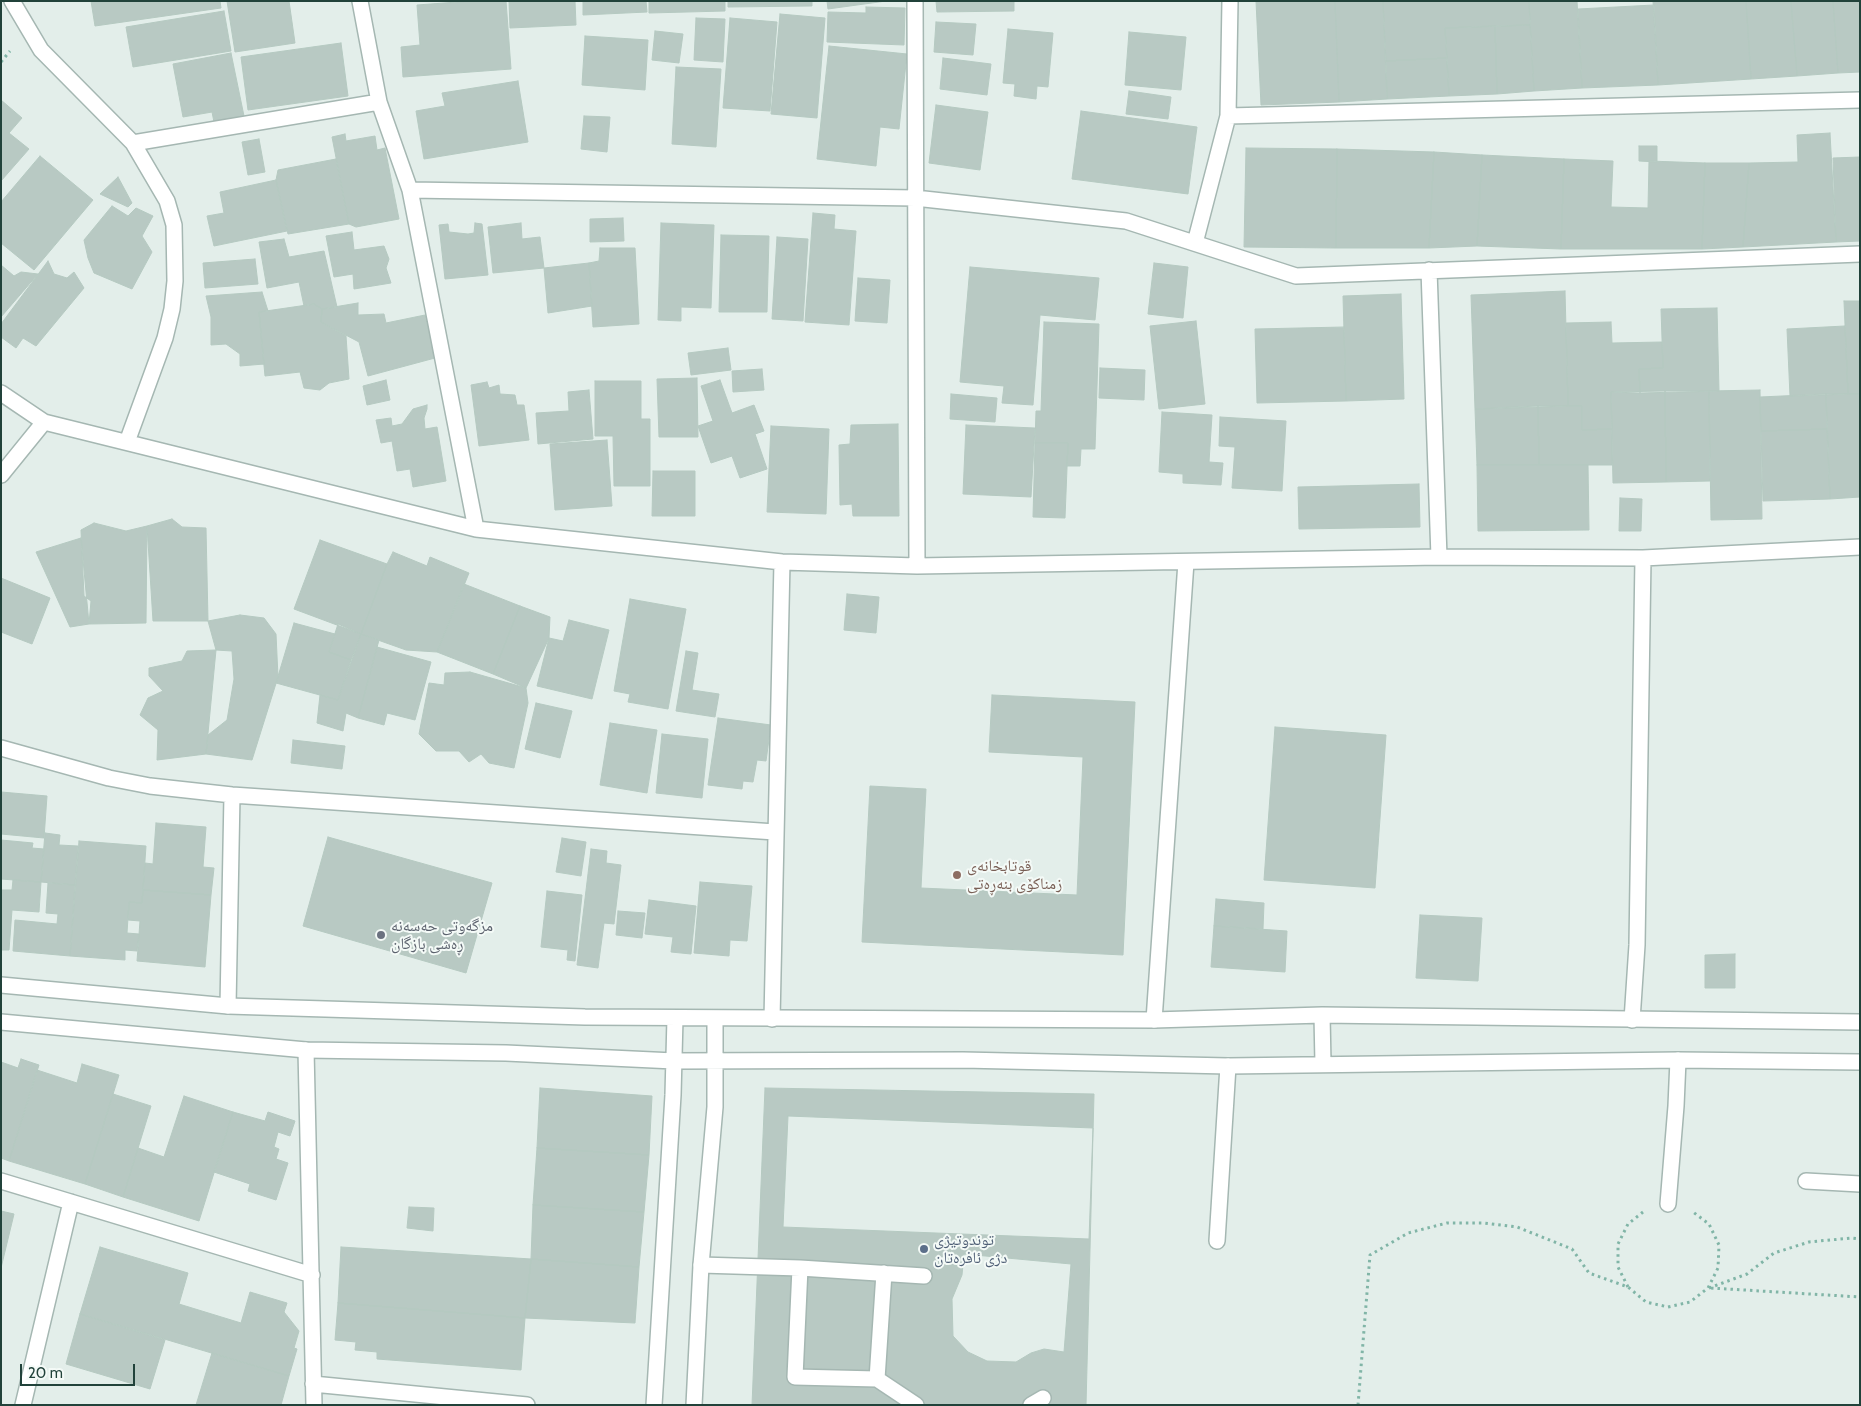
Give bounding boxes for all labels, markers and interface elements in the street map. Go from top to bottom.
place label: قوتابخانەی زمناکۆی بنەڕەتی [967,856,1062,894]
marker: قوتابخانەی زمناکۆی بنەڕەتی [951,869,963,881]
place label: مزگەوتی حەسەنە ڕەشی بازگان [391,916,493,954]
marker: مزگەوتی حەسەنە ڕەشی بازگان [375,929,387,941]
place label: توندوتیژی دژی ئافرەتان [934,1230,1007,1268]
marker: توندوتیژی دژی ئافرەتان [918,1243,930,1255]
scale bar [22,1354,138,1386]
text: 20 m [28,1364,63,1382]

